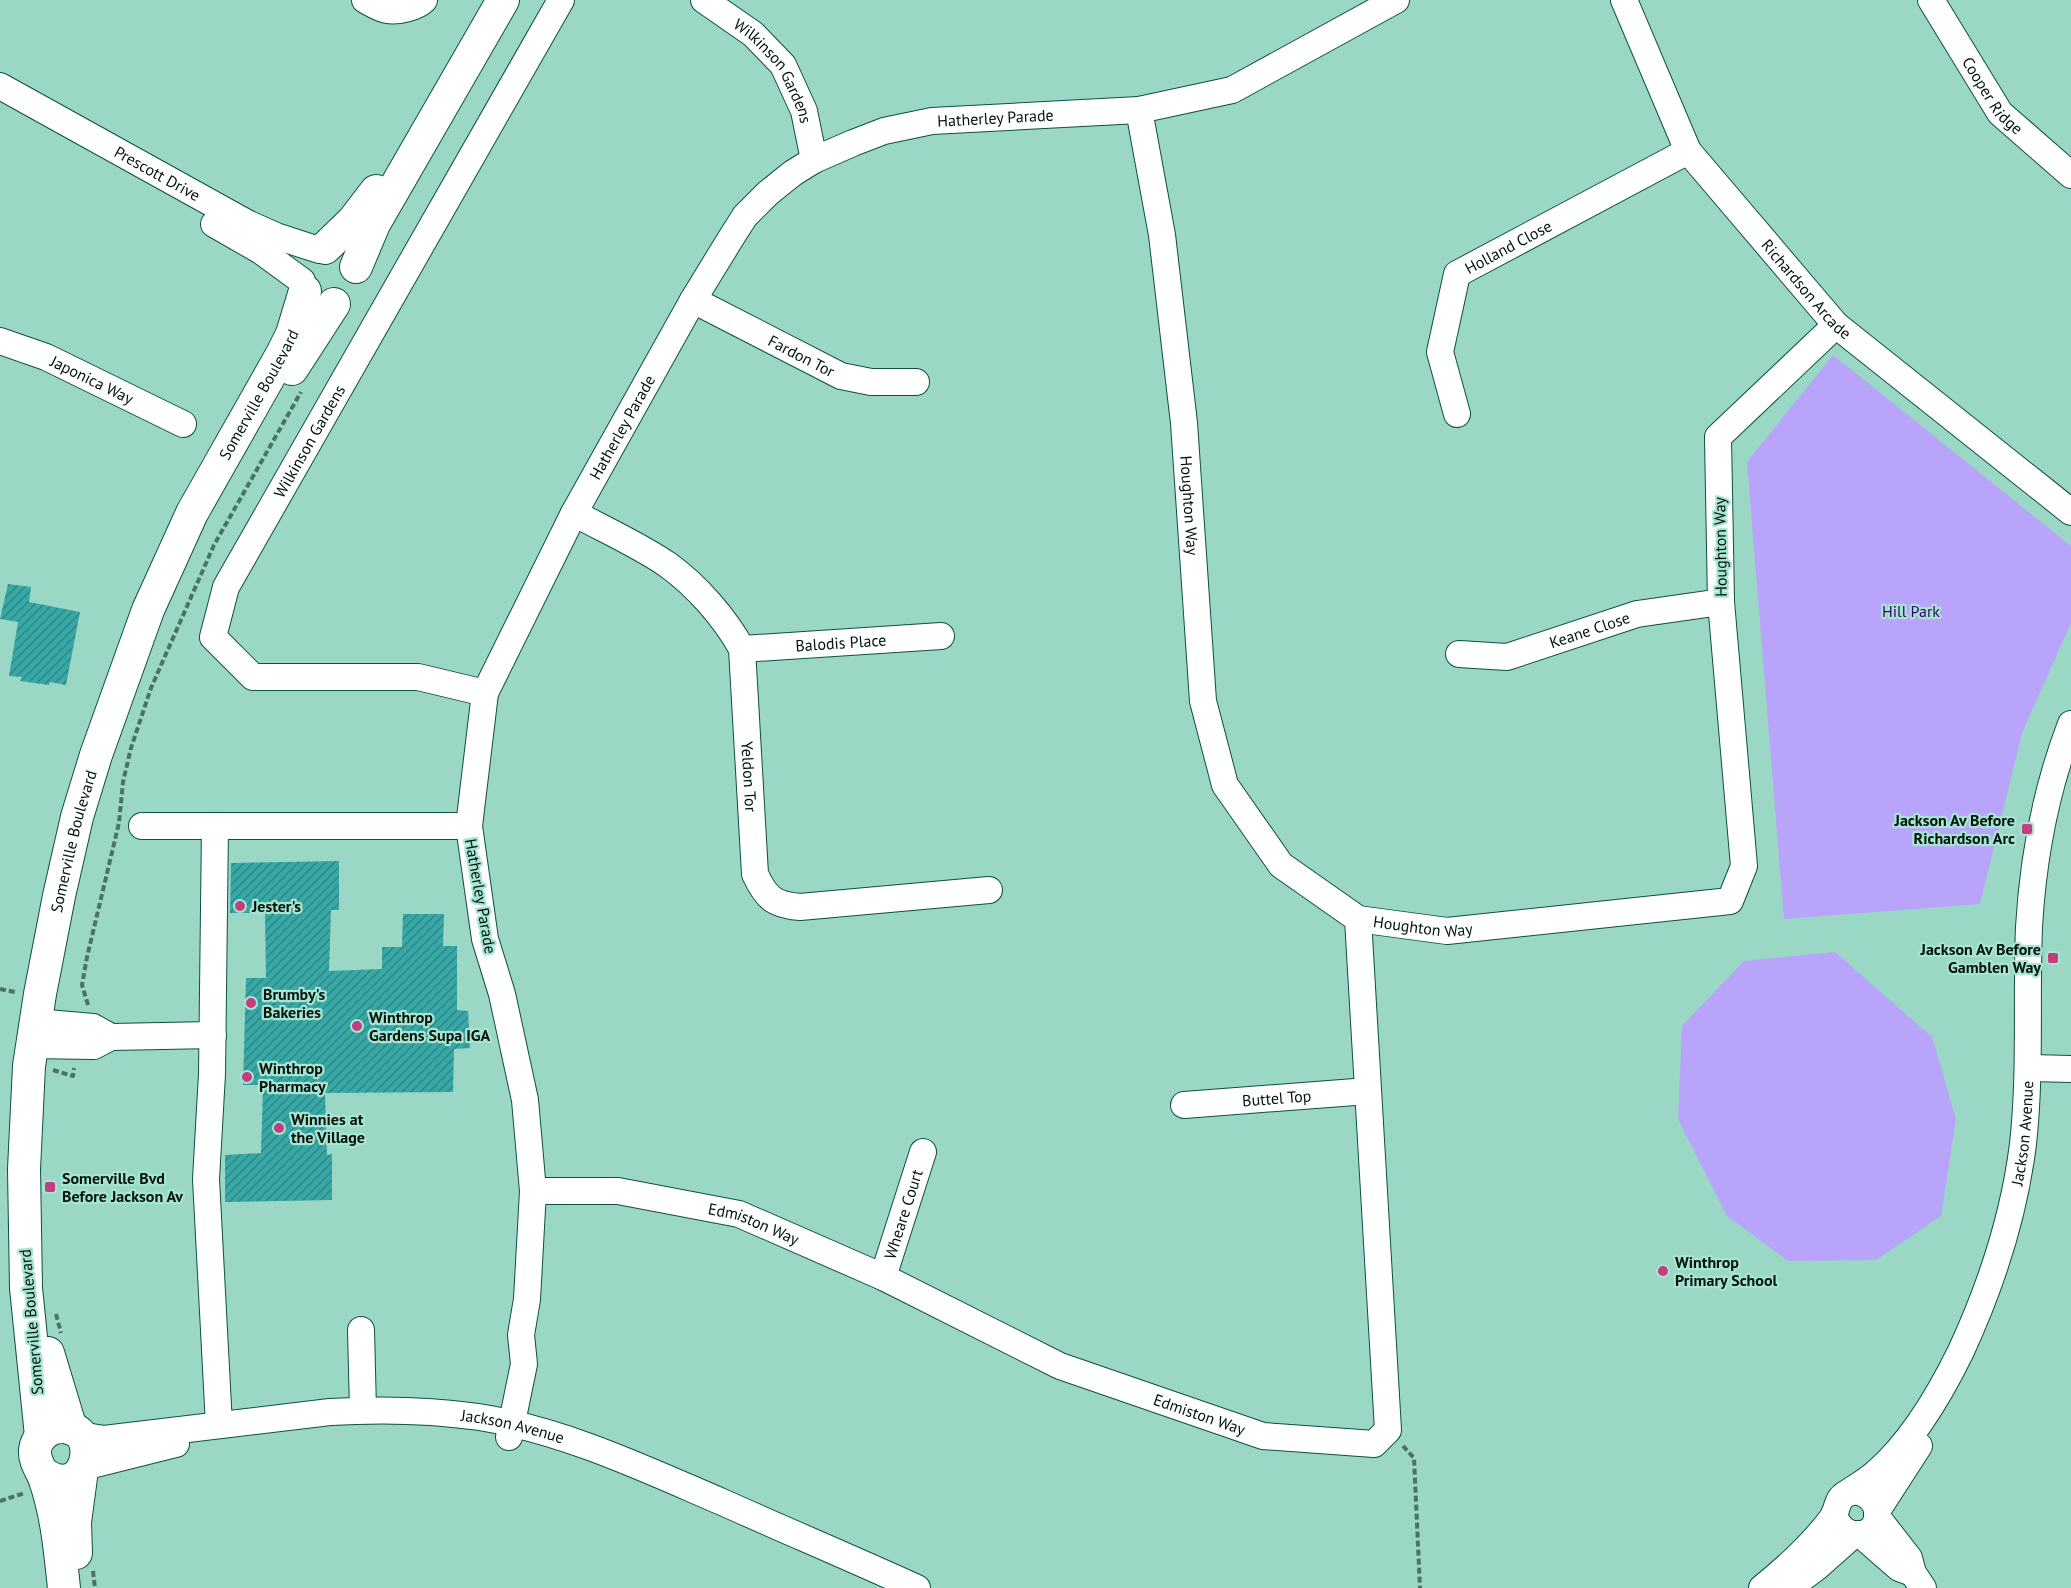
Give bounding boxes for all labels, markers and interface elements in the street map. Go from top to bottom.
street label: Wilkinson Gardens [730,14,816,125]
street label: Cooper Ridge [1958,53,2027,139]
street label: Hatherley Parade [937,105,1054,131]
street label: Prescott Drive [111,141,204,205]
street label: Holland Close [1461,216,1555,278]
street label: Richardson Arcade [1757,235,1855,343]
street label: Somerville Boulevard [214,326,303,463]
street label: Fardon Tor [765,330,839,381]
street label: Japonica Way [46,350,137,409]
street label: Hatherley Parade [585,371,659,483]
street label: Wilkinson Gardens [269,381,349,501]
street label: Houghton Way [1176,455,1203,556]
street label: Houghton Way [1709,496,1731,597]
park label: Hill Park [1882,601,1940,621]
street label: Keane Close [1547,607,1632,652]
street label: Balodis Place [795,630,887,655]
street label: Yeldon Tor [737,741,761,813]
street label: Somerville Boulevard [46,768,101,914]
place label: Jackson Av Before Richardson Arc [1894,810,2015,848]
marker: Jackson Av Before Richardson Arc [2020,822,2034,836]
street label: Hatherley Parade [461,837,501,955]
place label: Jester's [251,896,301,916]
marker: Jester's [233,899,247,913]
street label: Houghton Way [1372,911,1474,941]
place label: Jackson Av Before Gamblen Way [1920,939,2041,977]
marker: Jackson Av Before Gamblen Way [2046,951,2060,965]
place label: Brumby's Bakeries [263,984,325,1022]
marker: Brumby's Bakeries [244,996,258,1010]
place label: Winthrop Gardens Supa IGA [369,1007,491,1045]
marker: Winthrop Gardens Supa IGA [350,1019,364,1033]
place label: Winthrop Pharmacy [259,1058,326,1096]
marker: Winthrop Pharmacy [240,1070,254,1084]
street label: Jackson Avenue [2006,1080,2037,1188]
street label: Buttel Top [1241,1085,1312,1111]
place label: Winnies at the Village [291,1109,365,1147]
marker: Winnies at the Village [272,1121,286,1135]
street label: Wheare Court [879,1166,927,1262]
place label: Somerville Bvd Before Jackson Av [62,1168,183,1206]
marker: Somerville Bvd Before Jackson Av [43,1180,57,1194]
street label: Edmiston Way [707,1198,803,1249]
street label: Somerville Boulevard [15,1248,47,1396]
place label: Winthrop Primary School [1675,1252,1777,1290]
marker: Winthrop Primary School [1656,1264,1670,1278]
street label: Edmiston Way [1151,1389,1249,1439]
street label: Jackson Avenue [459,1405,567,1448]

